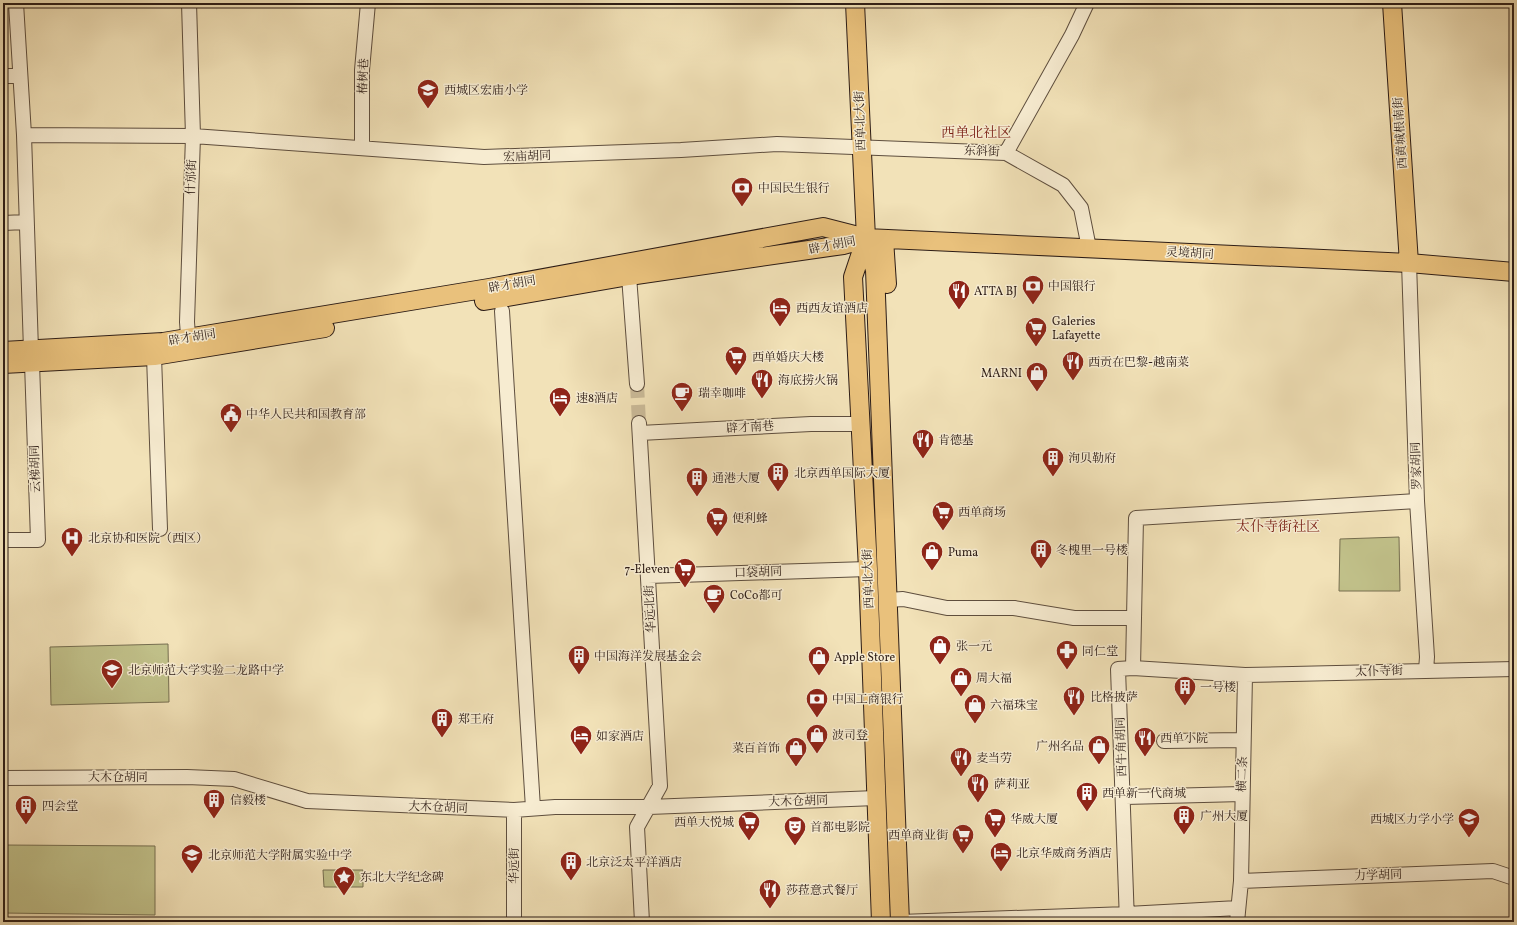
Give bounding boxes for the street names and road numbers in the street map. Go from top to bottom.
street label: 椿树巷 [355,58,373,94]
street label: 西单北大街 [852,90,870,151]
street label: 西黄城根南街 [1390,95,1411,169]
street label: 东斜街 [964,143,1001,161]
street label: 宏庙胡同 [503,148,551,166]
street label: 什邡街 [183,158,201,195]
street label: 辟才胡同 [807,234,857,258]
street label: 灵境胡同 [1166,245,1214,263]
street label: 辟才胡同 [487,273,537,297]
street label: 辟才胡同 [167,326,217,350]
street label: 辟才南巷 [726,419,774,437]
street label: 罗家胡同 [1408,442,1426,490]
street label: 云梯胡同 [27,445,45,493]
street label: 西单北大街 [860,548,878,609]
street label: 口袋胡同 [734,564,782,582]
street label: 华远北街 [642,584,660,633]
street label: 太仆寺街 [1355,663,1404,681]
street label: 西牛角胡同 [1113,717,1131,777]
street label: 横二条 [1234,756,1252,792]
street label: 大木仓胡同 [88,770,148,786]
street label: 大木仓胡同 [768,793,828,811]
street label: 大木仓胡同 [408,799,468,817]
street label: 华远街 [507,847,523,884]
street label: 力学胡同 [1354,867,1402,885]

